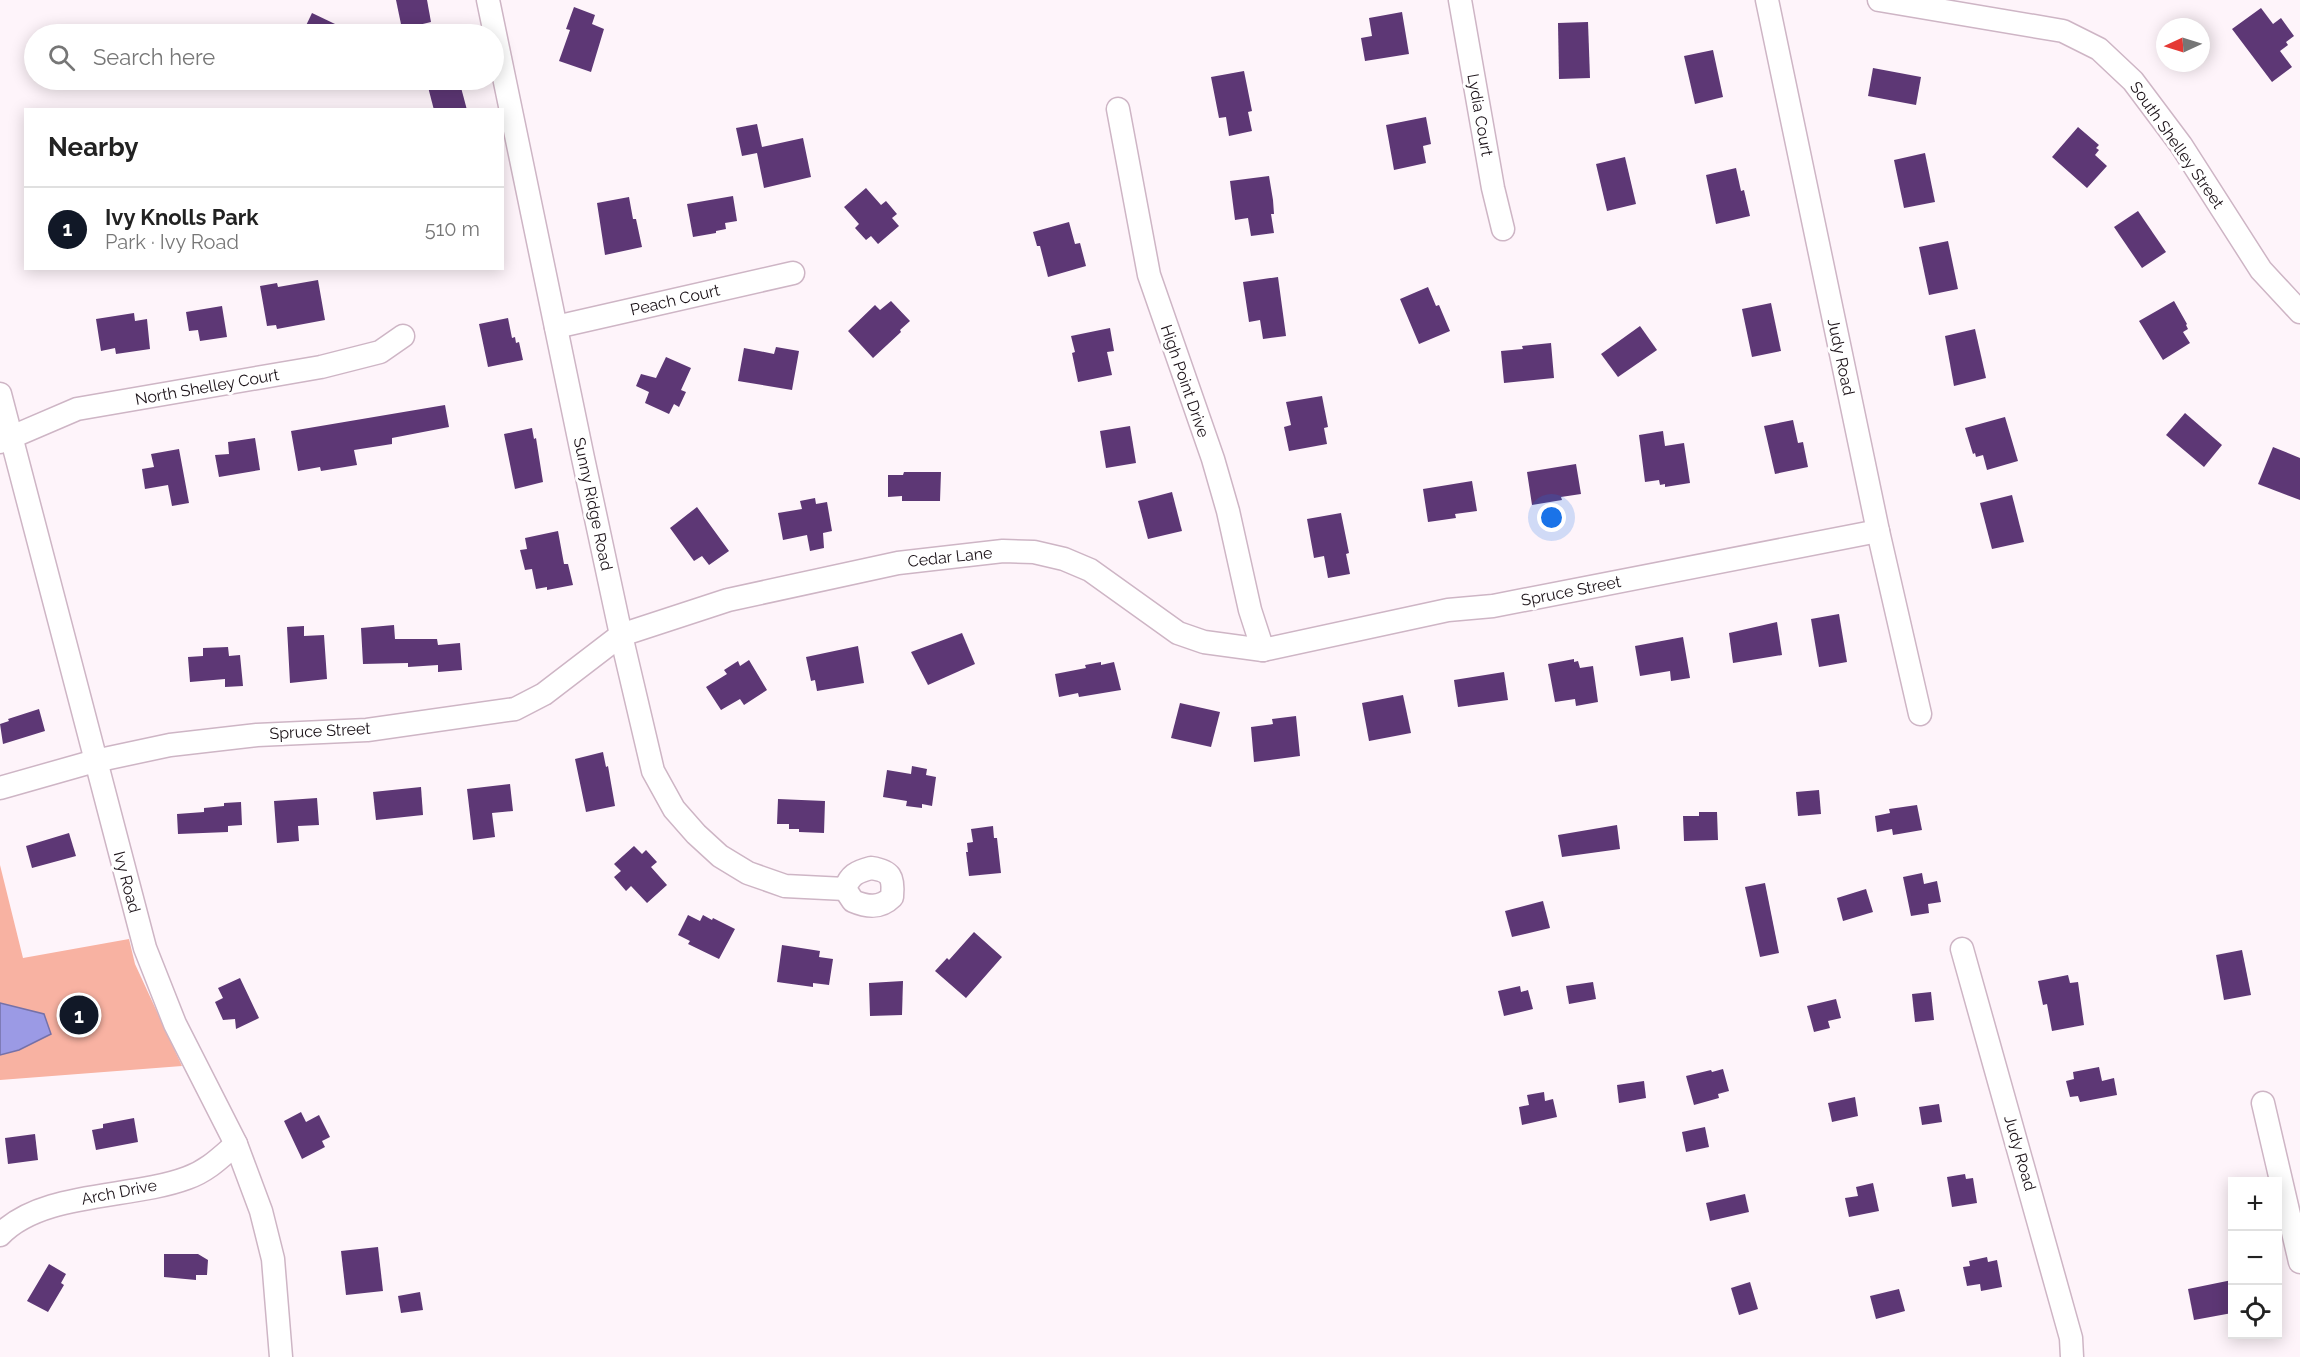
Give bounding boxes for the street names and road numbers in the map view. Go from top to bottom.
street label: Lydia Court [1463,72,1497,158]
street label: South Shelley Street [2126,78,2228,213]
street label: Peach Court [628,280,722,320]
street label: Judy Road [1824,317,1858,397]
street label: High Point Drive [1157,322,1213,440]
street label: North Shelley Court [134,365,281,409]
street label: Sunny Ridge Road [570,436,616,572]
street label: Cedar Lane [907,543,993,571]
street label: Spruce Street [1519,572,1623,610]
street label: Spruce Street [269,719,372,743]
street label: Ivy Road [110,849,144,915]
street label: Judy Road [2000,1113,2040,1193]
street label: Arch Drive [80,1175,158,1209]

